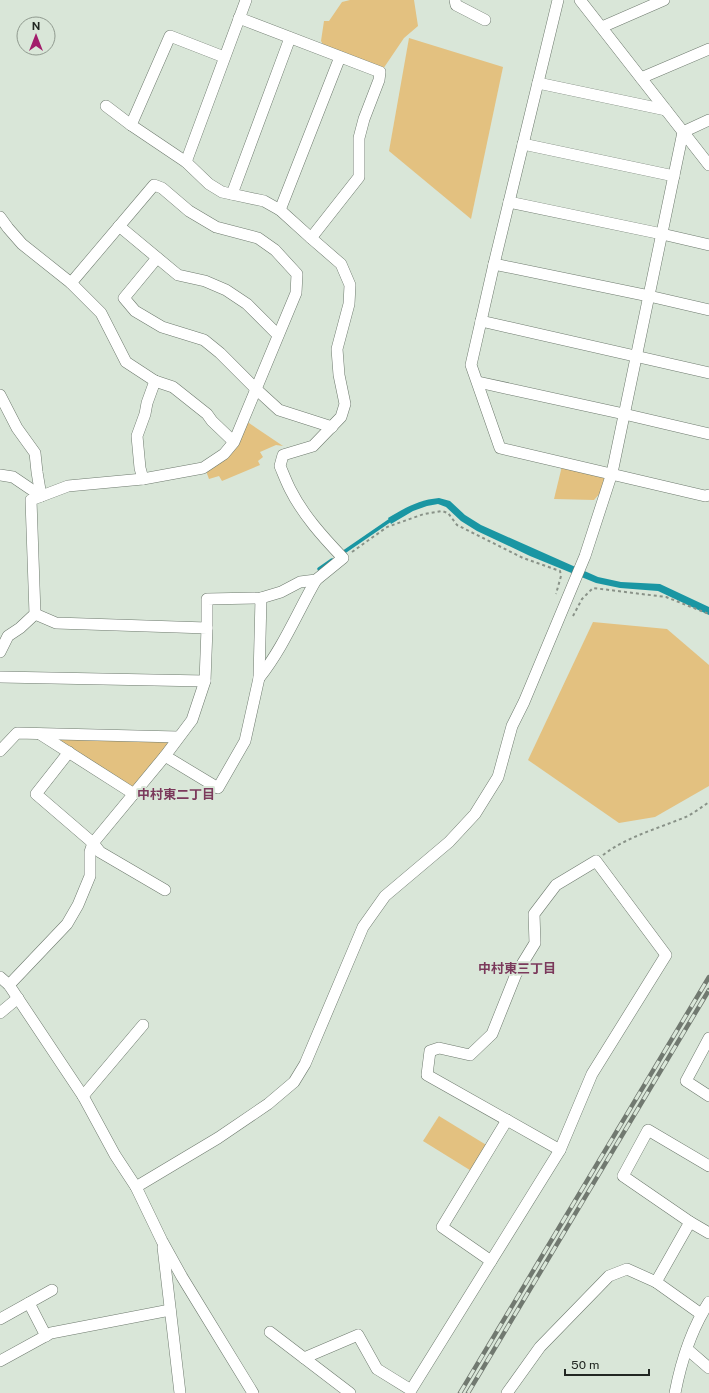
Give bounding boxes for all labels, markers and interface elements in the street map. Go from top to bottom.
north arrow [16,16,56,56]
text: N [32,20,40,32]
district label: 中村東二丁目 [137,787,215,802]
district label: 中村東三丁目 [478,961,556,976]
scale bar [565,1351,649,1377]
text: 50 m [571,1358,599,1372]

